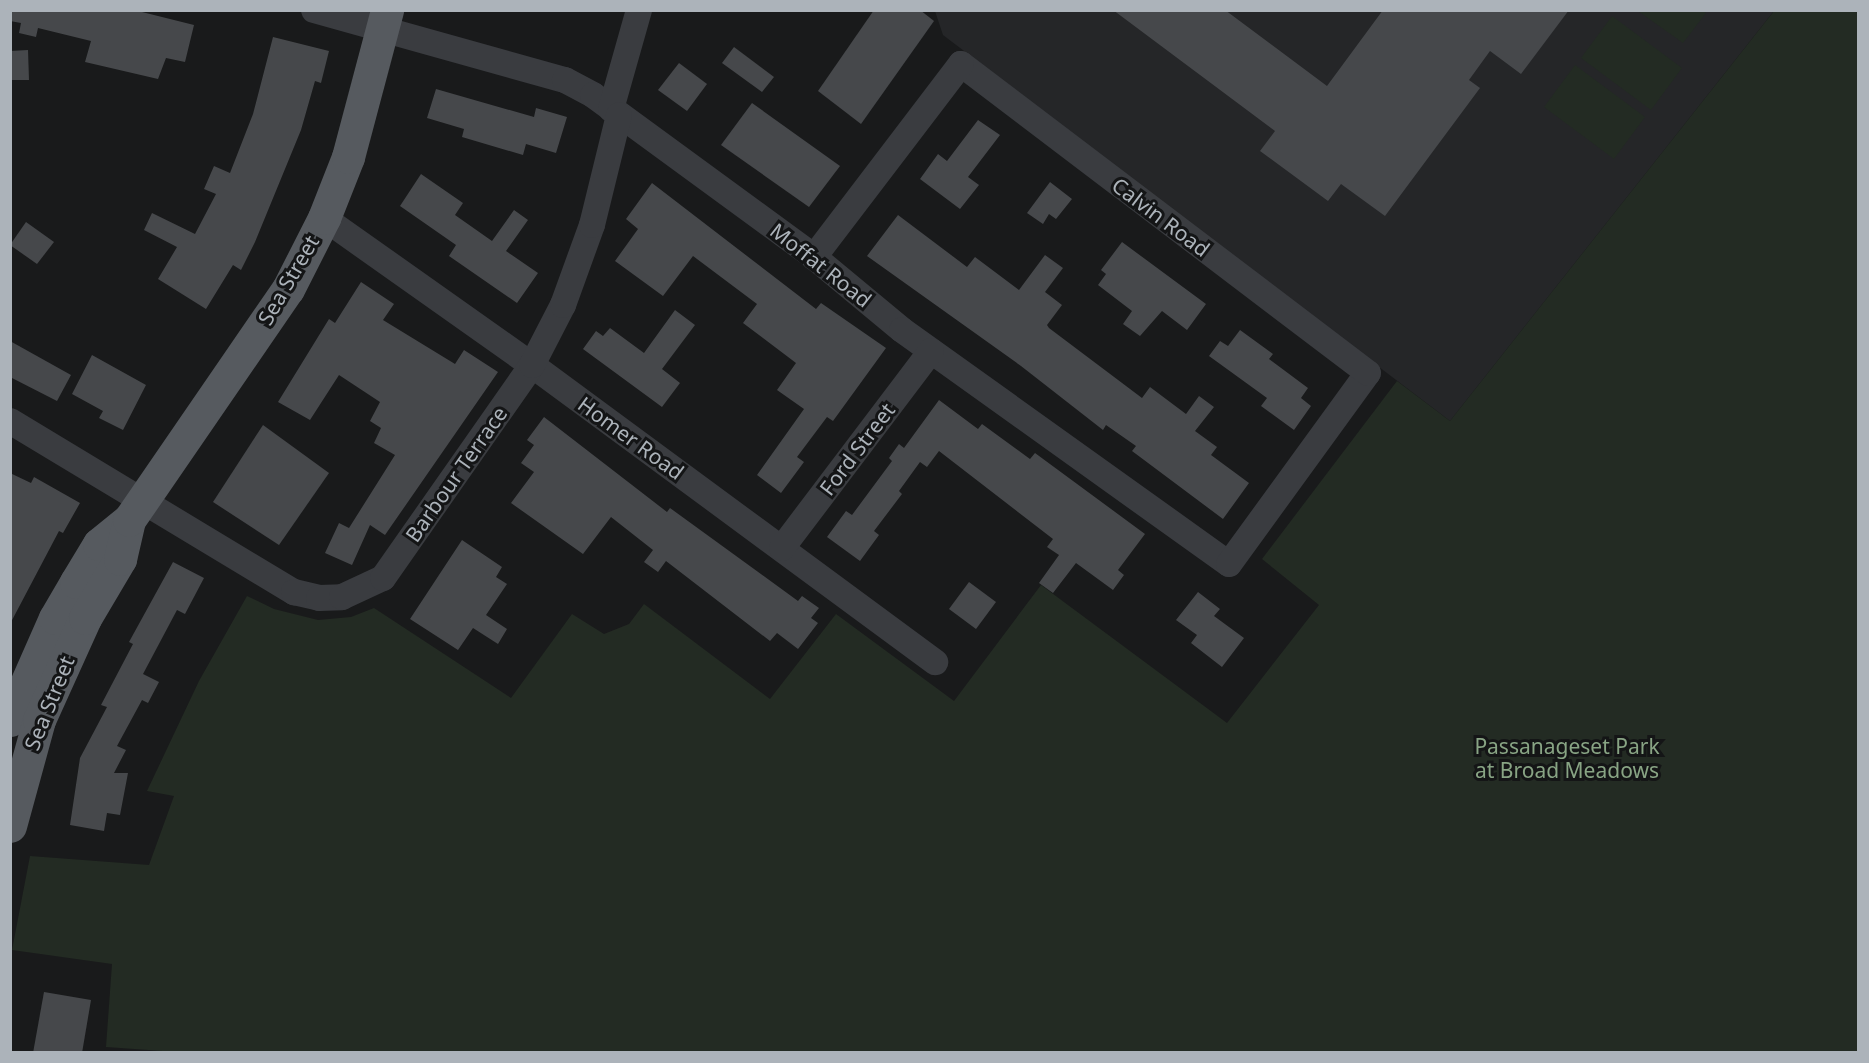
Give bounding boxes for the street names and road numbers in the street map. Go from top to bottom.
street label: Calvin Road [1107,172,1215,262]
street label: Moffat Road [765,218,877,312]
street label: Sea Street [252,231,324,329]
street label: Homer Road [573,391,689,485]
street label: Ford Street [814,398,900,500]
street label: Barbour Terrace [400,401,512,547]
street label: Sea Street [19,652,79,754]

